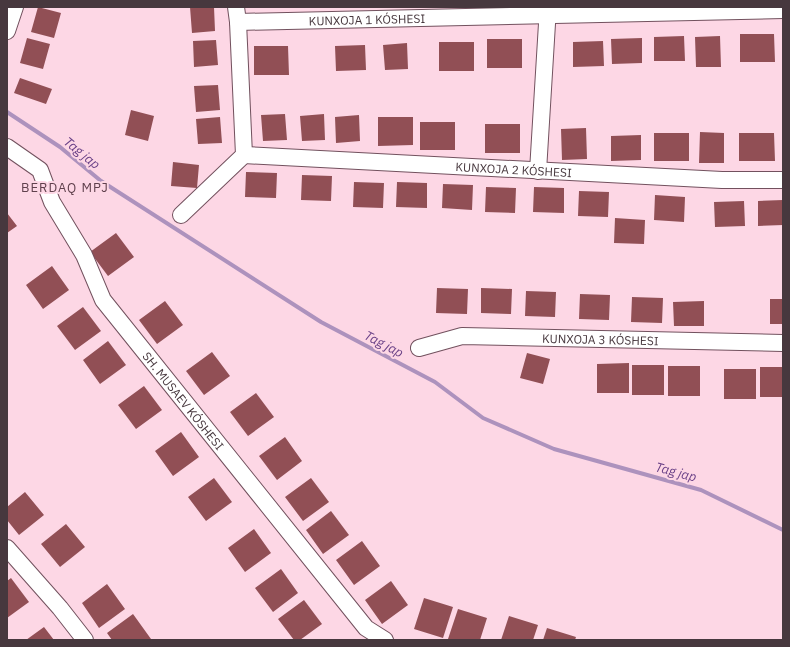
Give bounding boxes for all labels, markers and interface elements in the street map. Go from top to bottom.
street label: KUNXOJA 1 KÓSHESI [309,10,426,28]
water label: Tag jap [60,133,104,173]
street label: KUNXOJA 2 KÓSHESI [455,159,572,180]
district label: BERDAQ MPJ [21,179,109,196]
water label: Tag jap [361,327,407,361]
street label: KUNXOJA 3 KÓSHESI [542,330,659,348]
street label: SH. MUSAEV KÓSHESI [140,349,228,453]
water label: Tag jap [654,458,698,486]

